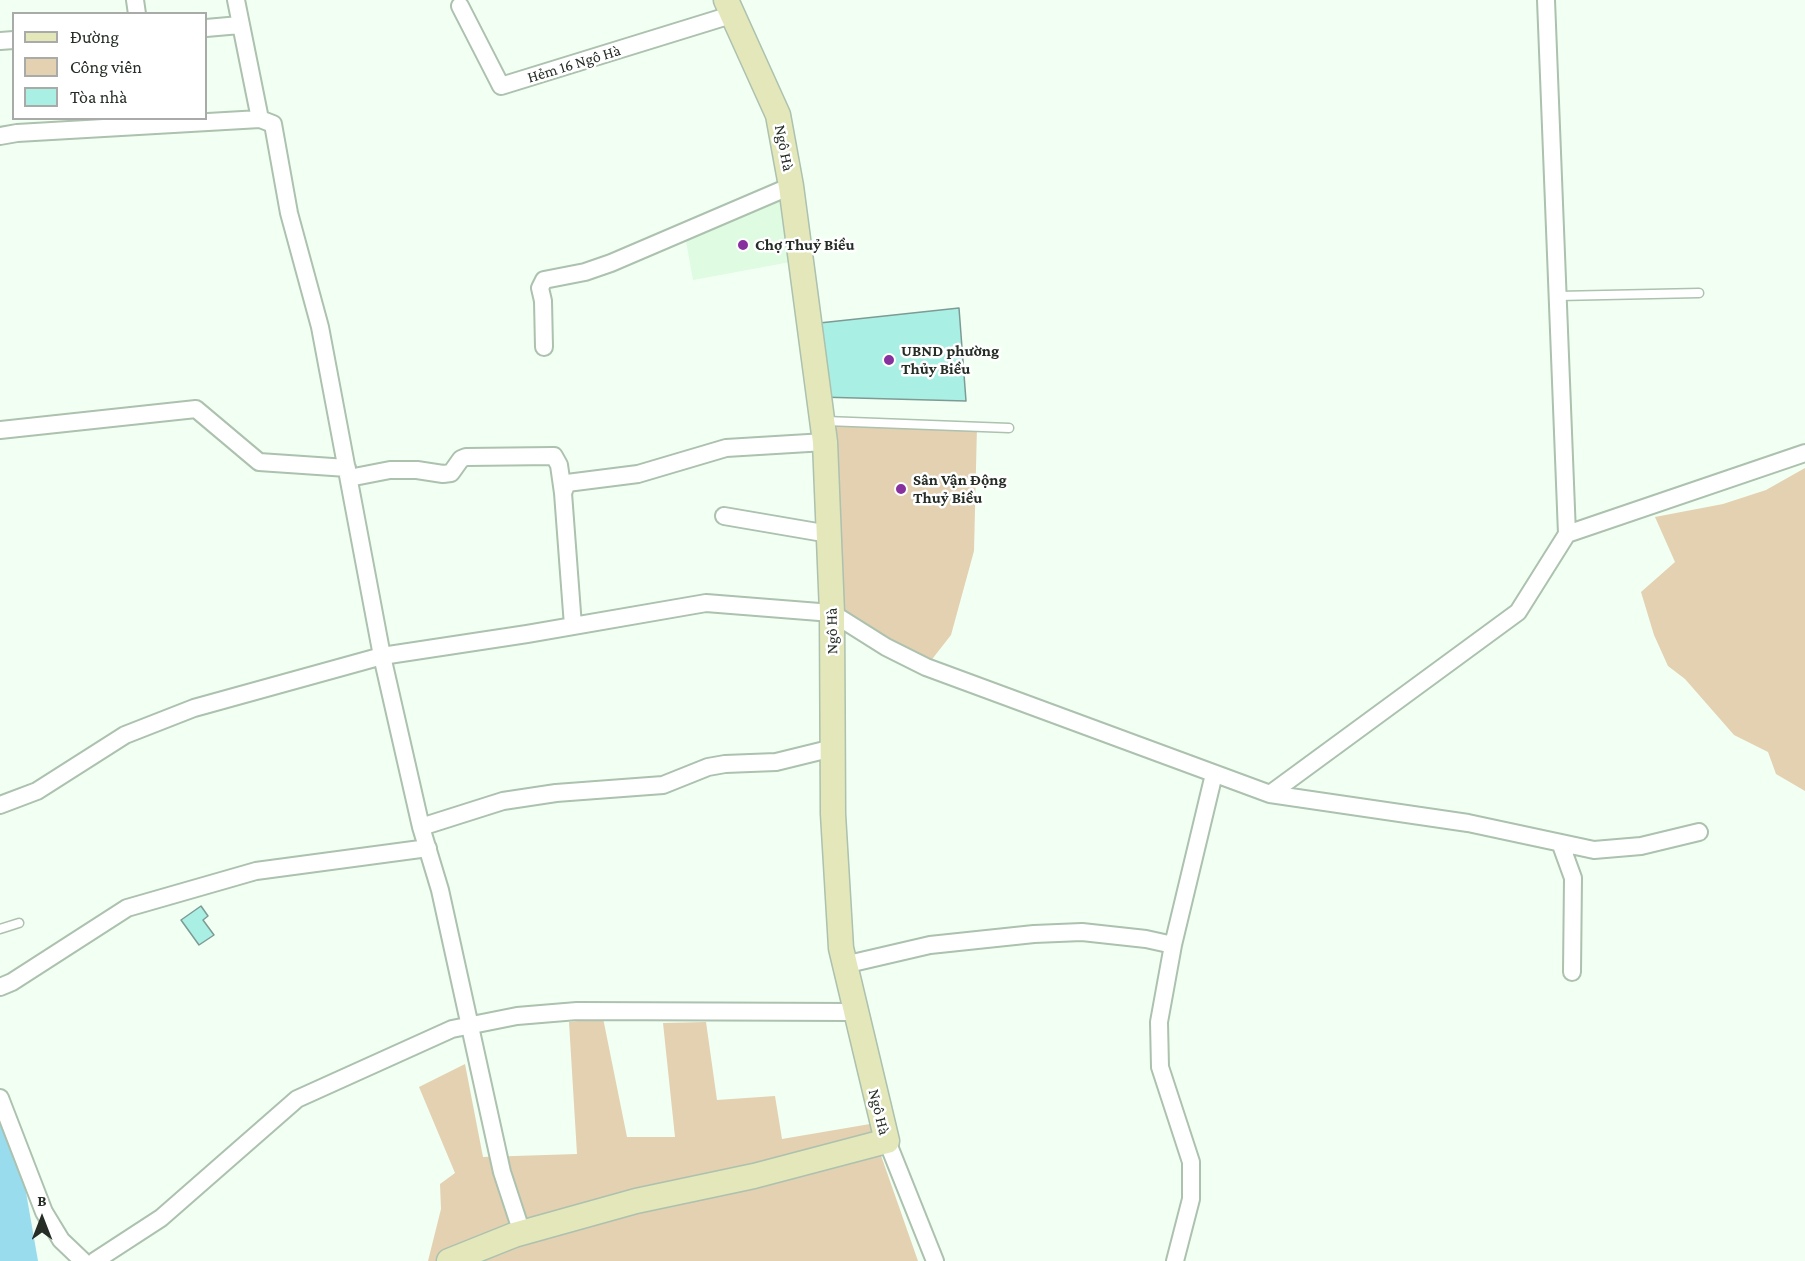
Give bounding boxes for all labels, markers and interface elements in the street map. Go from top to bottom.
legend [12,12,207,120]
text: Đường [70,27,119,47]
street label: Hẻm 16 Ngô Hà [525,41,623,87]
text: Công viên [70,57,142,77]
text: Tòa nhà [70,87,127,107]
street label: Ngô Hà [770,123,798,173]
place label: Chợ Thuỷ Biều [755,235,855,255]
marker: Chợ Thuỷ Biều [736,238,750,252]
place label: UBND phường Thủy Biều [901,341,999,379]
marker: UBND phường Thủy Biều [882,353,896,367]
place label: Sân Vận Động Thuỷ Biều [913,470,1007,508]
marker: Sân Vận Động Thuỷ Biều [894,482,908,496]
street label: Ngô Hà [822,607,842,655]
street label: Ngô Hà [864,1087,894,1137]
north arrow [12,1189,72,1249]
text: B [37,1192,47,1209]

